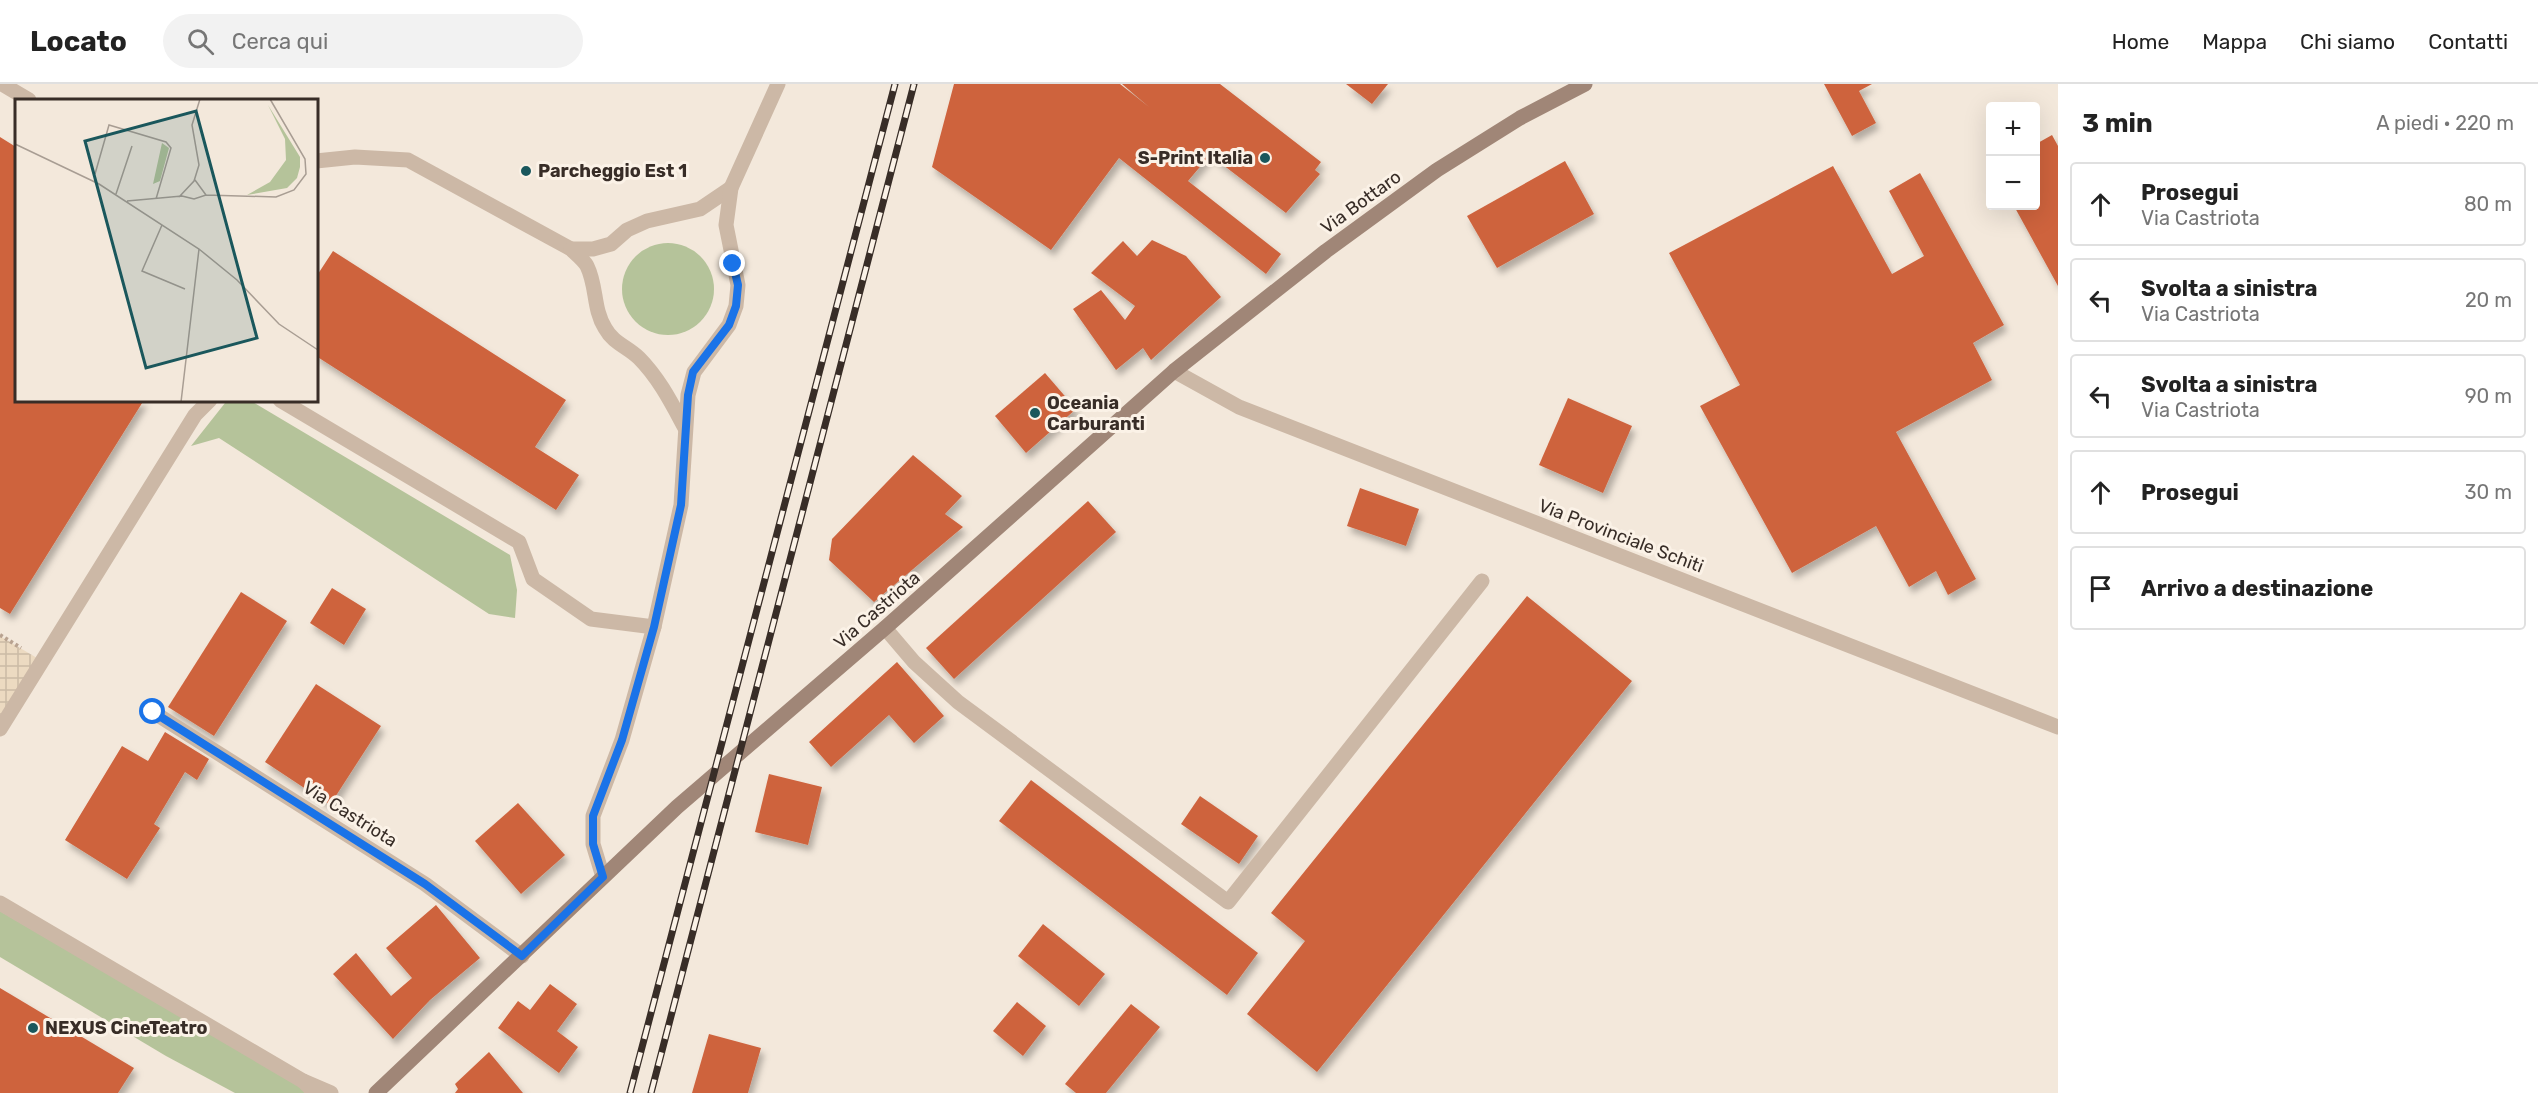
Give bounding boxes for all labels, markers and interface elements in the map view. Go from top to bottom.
search box [163,14,583,68]
text: Locato [30,25,127,58]
icon: search [184,25,217,58]
text: Cerca qui [232,28,328,55]
text: Home [2112,29,2169,54]
text: Mappa [2202,29,2267,54]
text: Chi siamo [2300,29,2395,54]
text: Contatti [2428,29,2508,54]
inset map [15,99,318,402]
map controls [1986,102,2040,210]
button: + [1986,102,2040,156]
text: 3 min [2082,108,2153,139]
text: A piedi · 220 m [2376,111,2514,135]
place label: S-Print Italia [1138,147,1253,169]
marker: S-Print Italia [1258,151,1272,165]
button: − [1986,156,2040,210]
place label: Parcheggio Est 1 [538,160,687,182]
marker: Parcheggio Est 1 [519,164,533,178]
street label: Via Bottaro [1317,166,1405,238]
text: Prosegui [2141,179,2239,206]
icon: ahead [2084,188,2117,221]
text: 80 m [2464,192,2512,216]
text: Via Castriota [2141,206,2260,230]
route end [719,250,745,276]
text: Svolta a sinistra [2141,275,2318,302]
icon: left [2084,284,2117,317]
text: 20 m [2465,288,2512,312]
text: Via Castriota [2141,302,2260,326]
text: Svolta a sinistra [2141,371,2318,398]
icon: left [2084,380,2117,413]
text: 90 m [2465,384,2512,408]
place label: Oceania Carburanti [1047,392,1145,435]
text: Via Castriota [2141,398,2260,422]
marker: Oceania Carburanti [1028,406,1042,420]
icon: ahead [2084,476,2117,509]
text: Prosegui [2141,479,2239,506]
text: 30 m [2465,480,2512,504]
street label: Via Provinciale Schiti [1535,494,1707,578]
street label: Via Castriota [829,567,925,653]
icon: arrive [2084,572,2117,605]
text: Arrivo a destinazione [2141,575,2373,602]
route start [139,698,165,724]
street label: Via Castriota [299,776,401,852]
place label: NEXUS CineTeatro [45,1017,207,1039]
marker: NEXUS CineTeatro [26,1021,40,1035]

